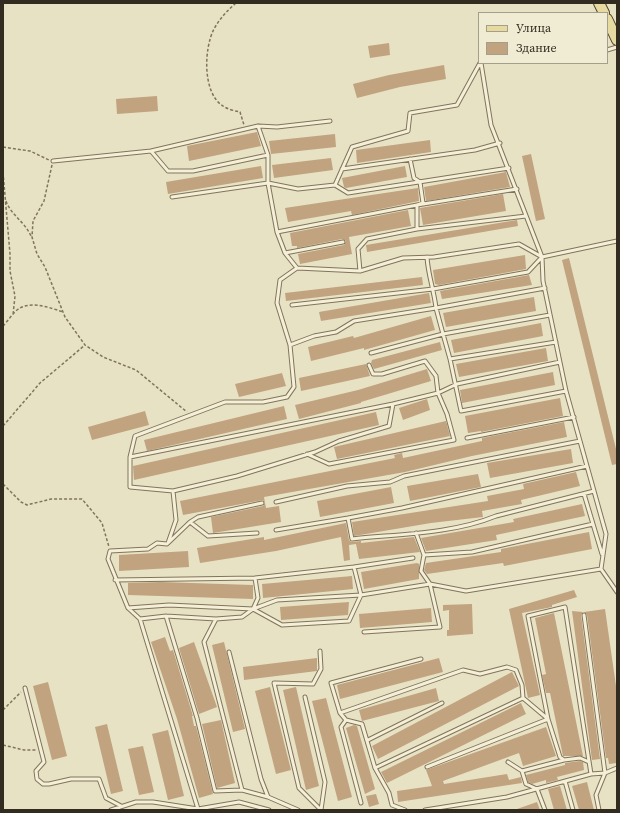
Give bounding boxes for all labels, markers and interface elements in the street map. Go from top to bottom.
legend [478,12,608,64]
text: Улица [516,20,551,36]
text: Здание [516,40,557,56]

